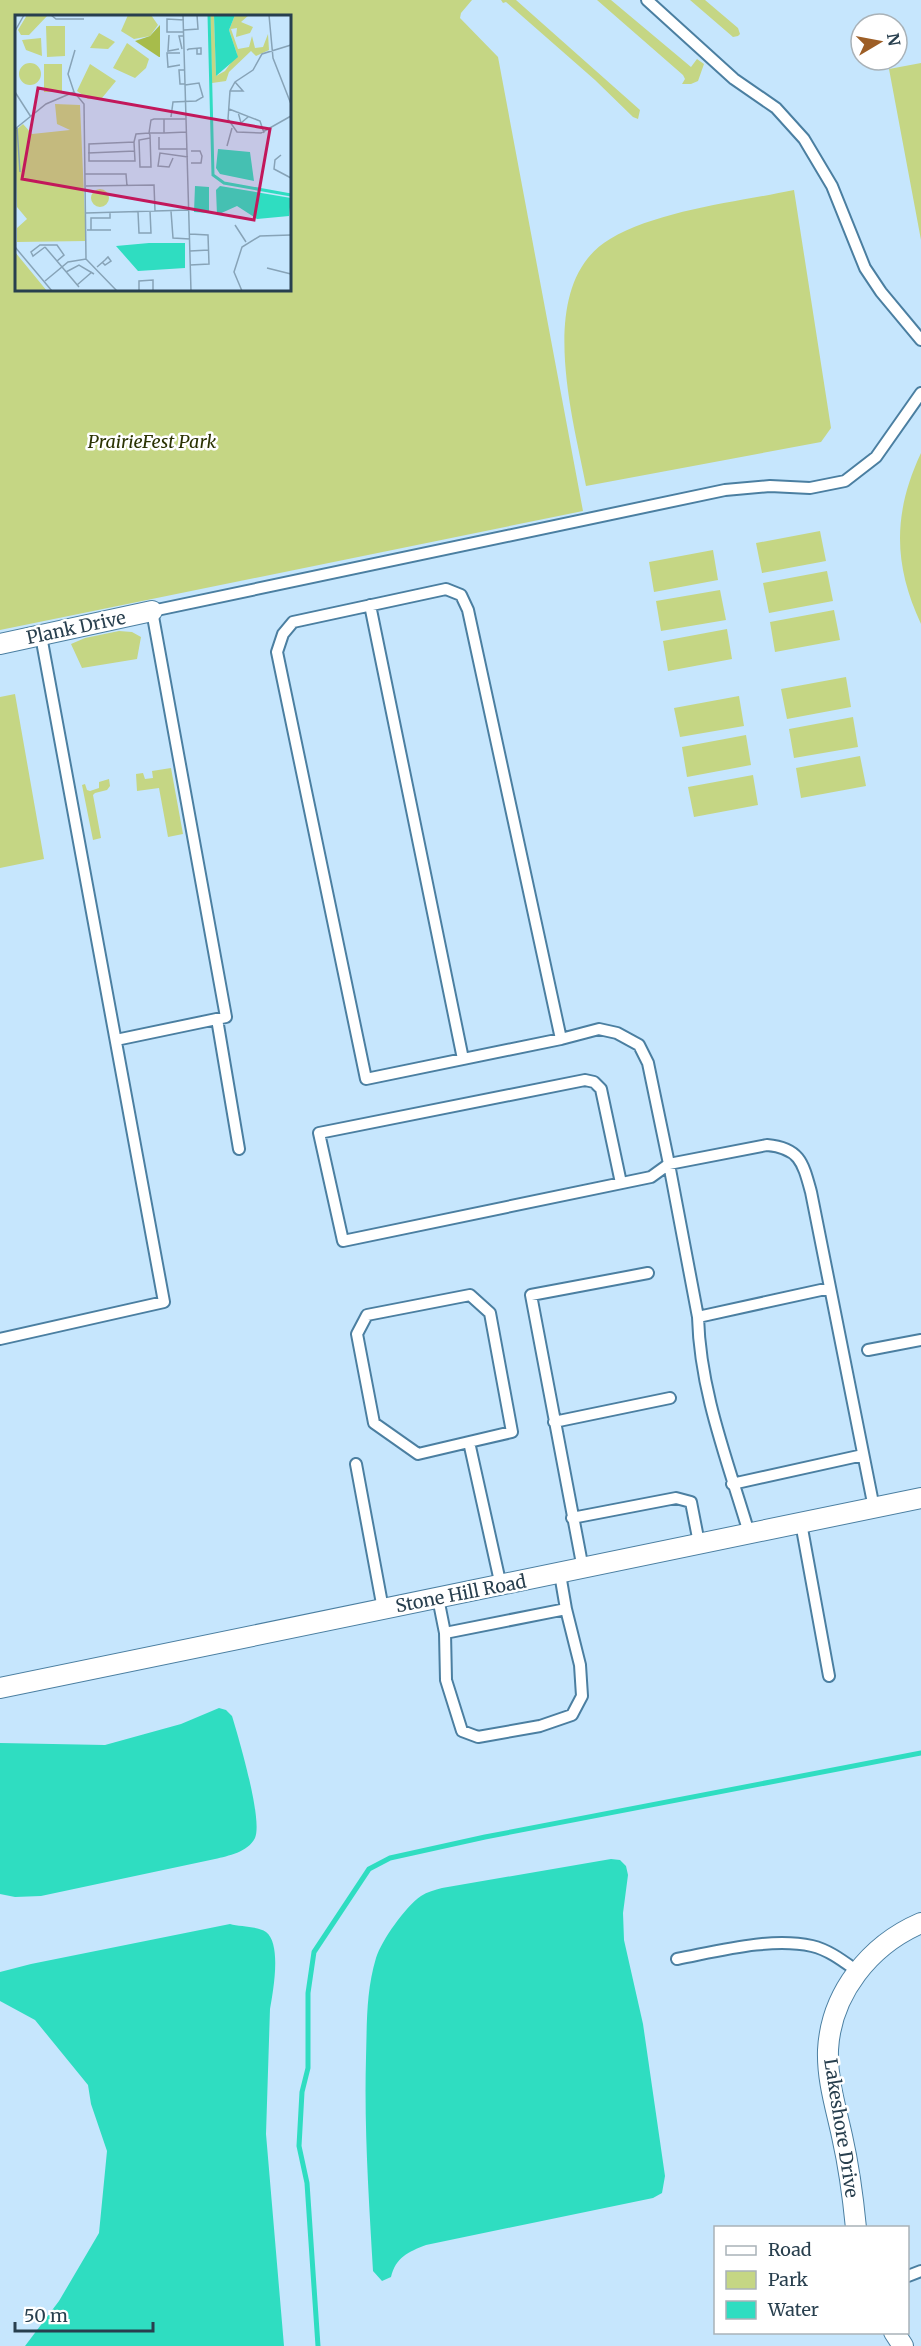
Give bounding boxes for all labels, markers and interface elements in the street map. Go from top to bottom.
north arrow [849,12,909,72]
inset map [15,15,291,291]
text: N [883,31,905,48]
park label: PrairieFest Park [88,430,216,453]
street label: Plank Drive [24,606,128,649]
street label: Stone Hill Road [394,1570,528,1617]
street label: Lakeshore Drive [819,2057,864,2199]
legend [714,2226,909,2334]
text: Road [768,2238,812,2261]
text: Park [768,2268,809,2291]
scale bar [15,2295,153,2333]
text: Water [767,2298,819,2321]
text: 50 m [24,2304,68,2327]

